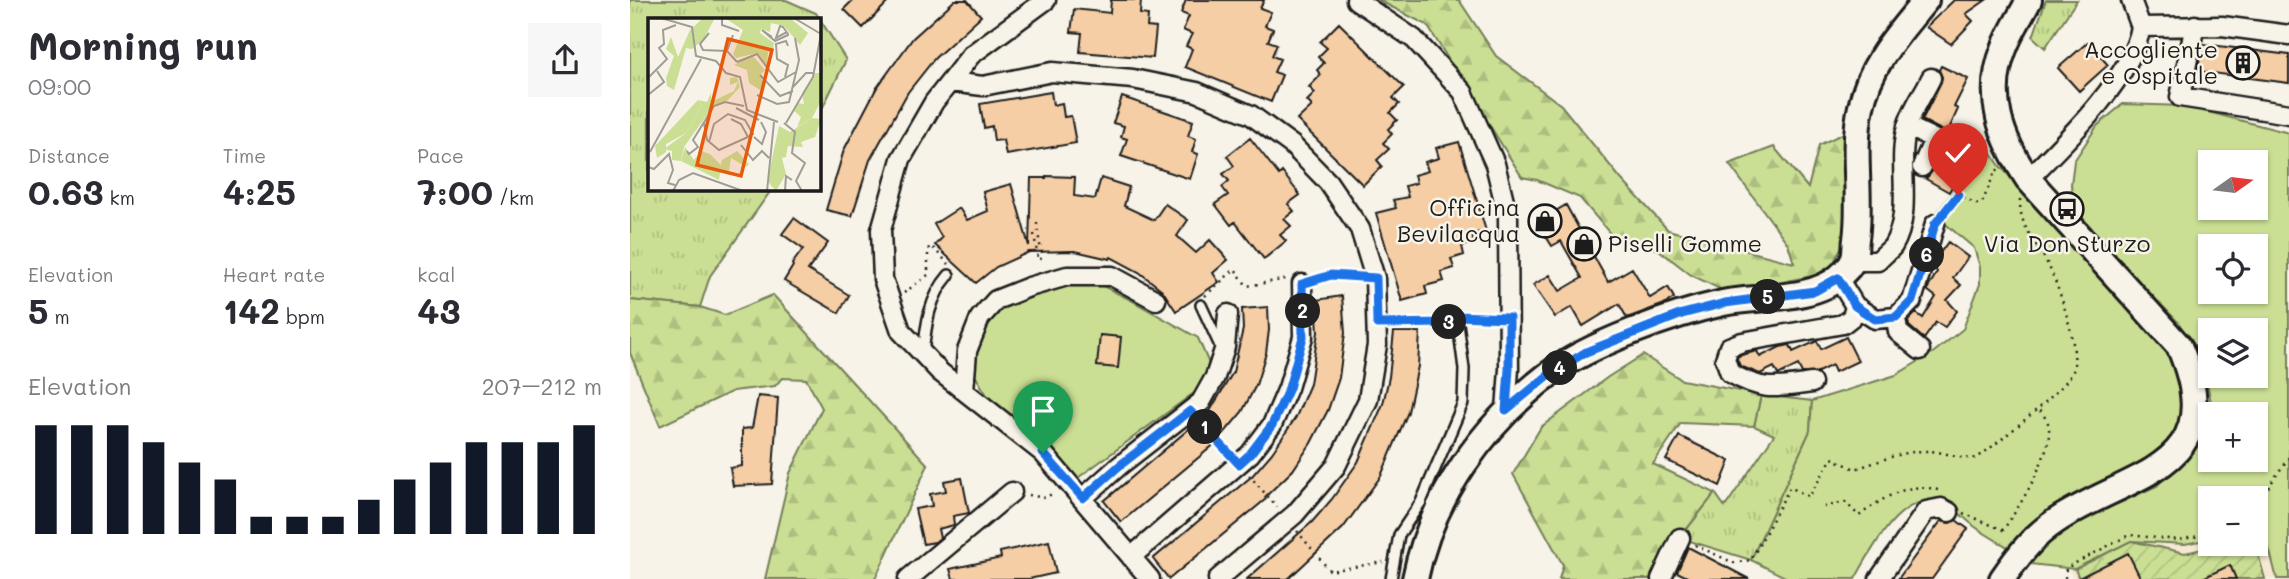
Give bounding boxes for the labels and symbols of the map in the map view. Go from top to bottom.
inset map [648,18,821,191]
place label: Accogliente e Ospitale [2084,34,2218,90]
building icon: Accogliente e Ospitale [2224,44,2262,82]
pin [1928,123,1988,195]
north arrow [2198,150,2268,220]
bus stop icon: Via Don Sturzo [2048,190,2086,228]
place label: Officina Bevilacqua [1397,192,1520,248]
shop icon: Officina Bevilacqua [1526,202,1564,240]
shop icon: Piselli Gomme [1565,225,1603,263]
place label: Piselli Gomme [1608,228,1762,258]
place label: Via Don Sturzo [1984,228,2150,258]
pin: 6 [1910,238,1944,272]
pin: 5 [1750,280,1786,314]
pin: 2 [1286,294,1320,328]
pin: 3 [1432,304,1466,340]
pin: 4 [1542,350,1578,386]
pin [1013,381,1073,453]
pin: 1 [1188,410,1222,444]

